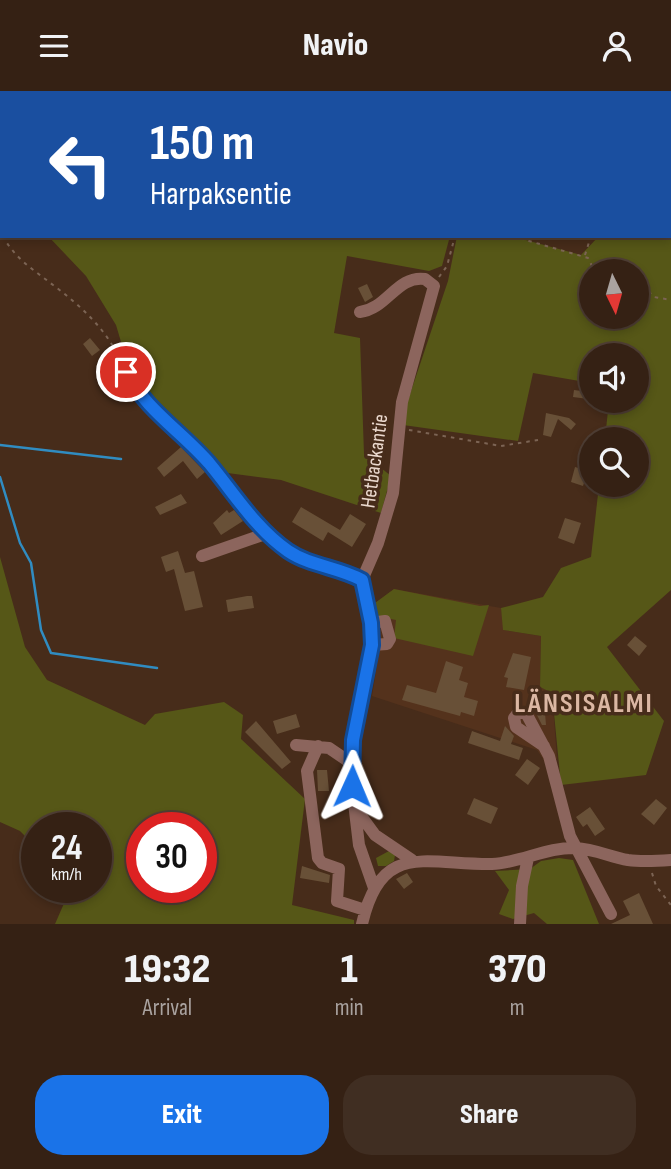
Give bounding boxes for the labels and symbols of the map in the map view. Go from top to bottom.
north arrow [579,259,649,329]
pin [96,342,156,402]
street label: Hetbackantie [356,412,393,510]
district label: LÄNSISALMI [514,687,654,720]
position arrow [315,749,389,823]
speed limit sign: 30 [126,812,217,903]

